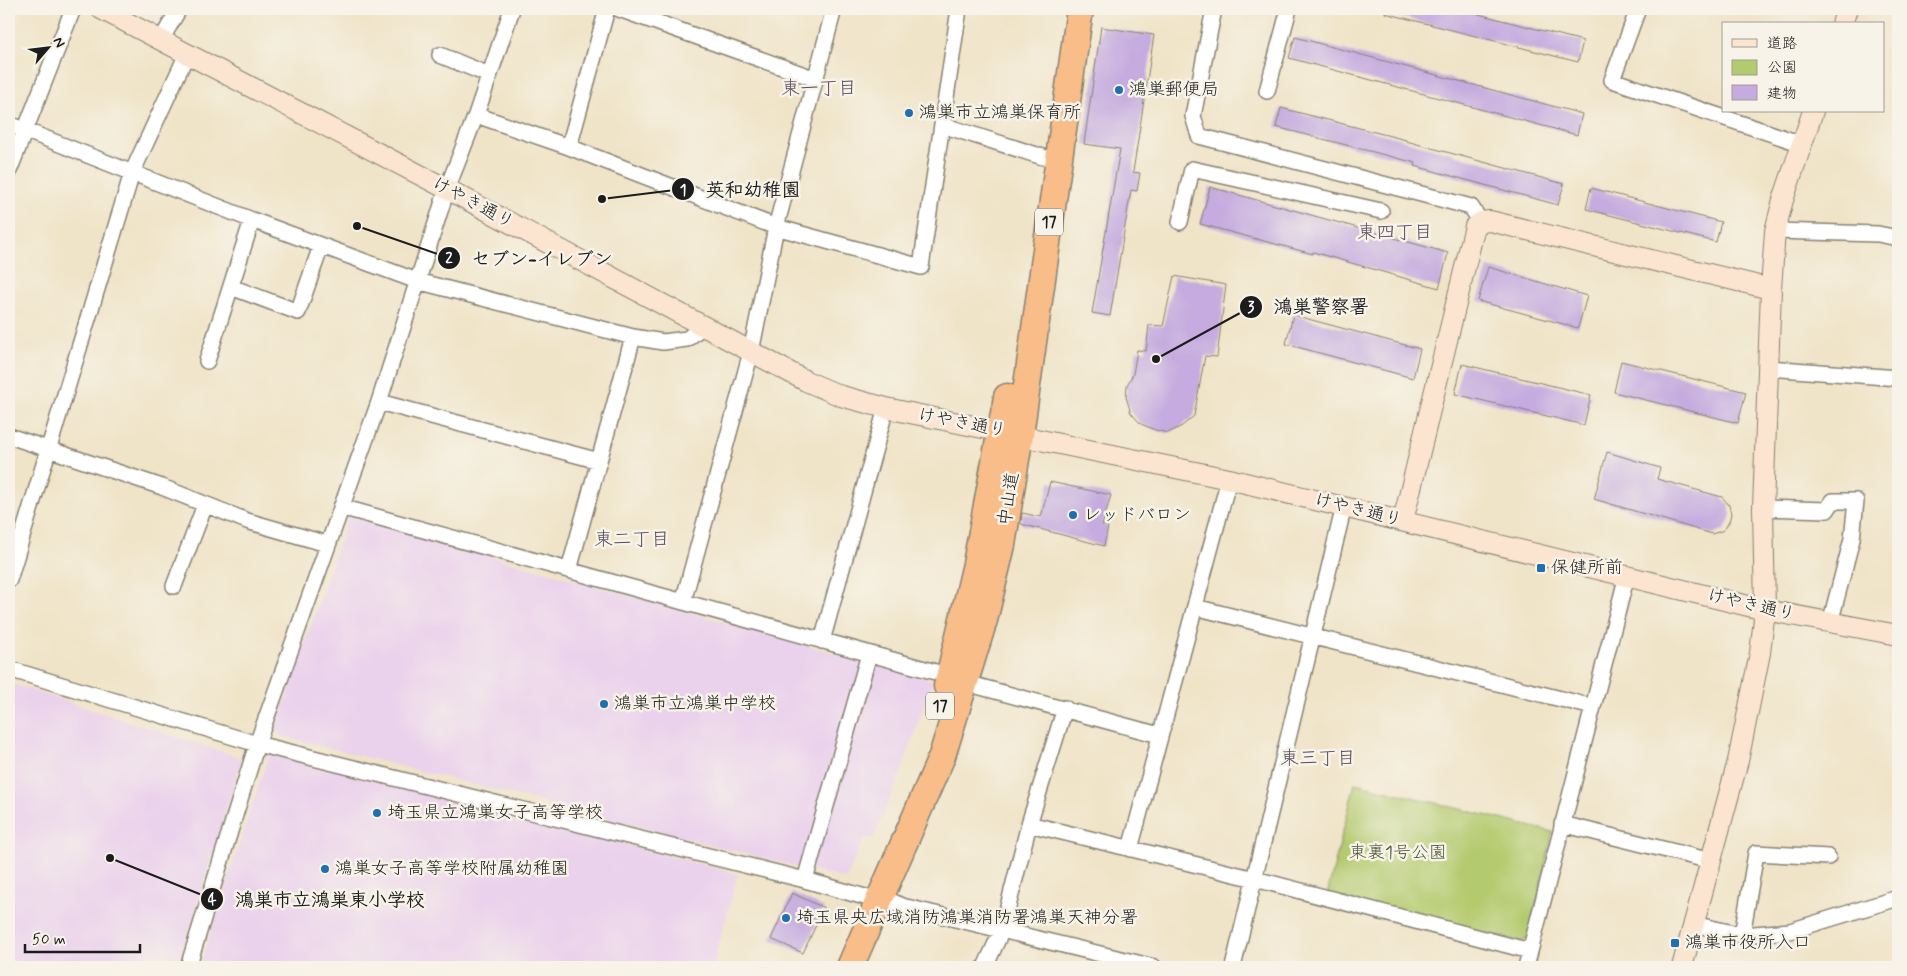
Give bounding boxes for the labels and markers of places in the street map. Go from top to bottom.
place label: 鴻巣郵便局 [1129,78,1219,102]
marker: 鴻巣郵便局 [1113,84,1125,96]
place label: 鴻巣市立鴻巣保育所 [919,101,1081,125]
marker: 鴻巣市立鴻巣保育所 [903,107,915,119]
callout: 英和幼稚園 [670,172,810,206]
callout: セブン-イレブン [437,241,623,275]
callout: 鴻巣警察署 [1239,290,1379,324]
place label: レッドバロン [1083,503,1191,527]
marker: レッドバロン [1067,509,1079,521]
place label: 保健所前 [1551,556,1623,580]
marker: 保健所前 [1535,562,1547,574]
place label: 鴻巣市立鴻巣中学校 [614,692,776,716]
marker: 鴻巣市立鴻巣中学校 [598,698,610,710]
place label: 埼玉県立鴻巣女子高等学校 [387,801,603,825]
marker: 埼玉県立鴻巣女子高等学校 [371,807,383,819]
place label: 鴻巣女子高等学校附属幼稚園 [335,857,569,881]
marker: 鴻巣女子高等学校附属幼稚園 [319,863,331,875]
callout: 鴻巣市立鴻巣東小学校 [200,882,435,916]
place label: 埼玉県央広域消防鴻巣消防署鴻巣天神分署 [796,906,1138,930]
marker: 埼玉県央広域消防鴻巣消防署鴻巣天神分署 [780,912,792,924]
place label: 鴻巣市役所入口 [1685,931,1811,955]
marker: 鴻巣市役所入口 [1669,937,1681,949]

